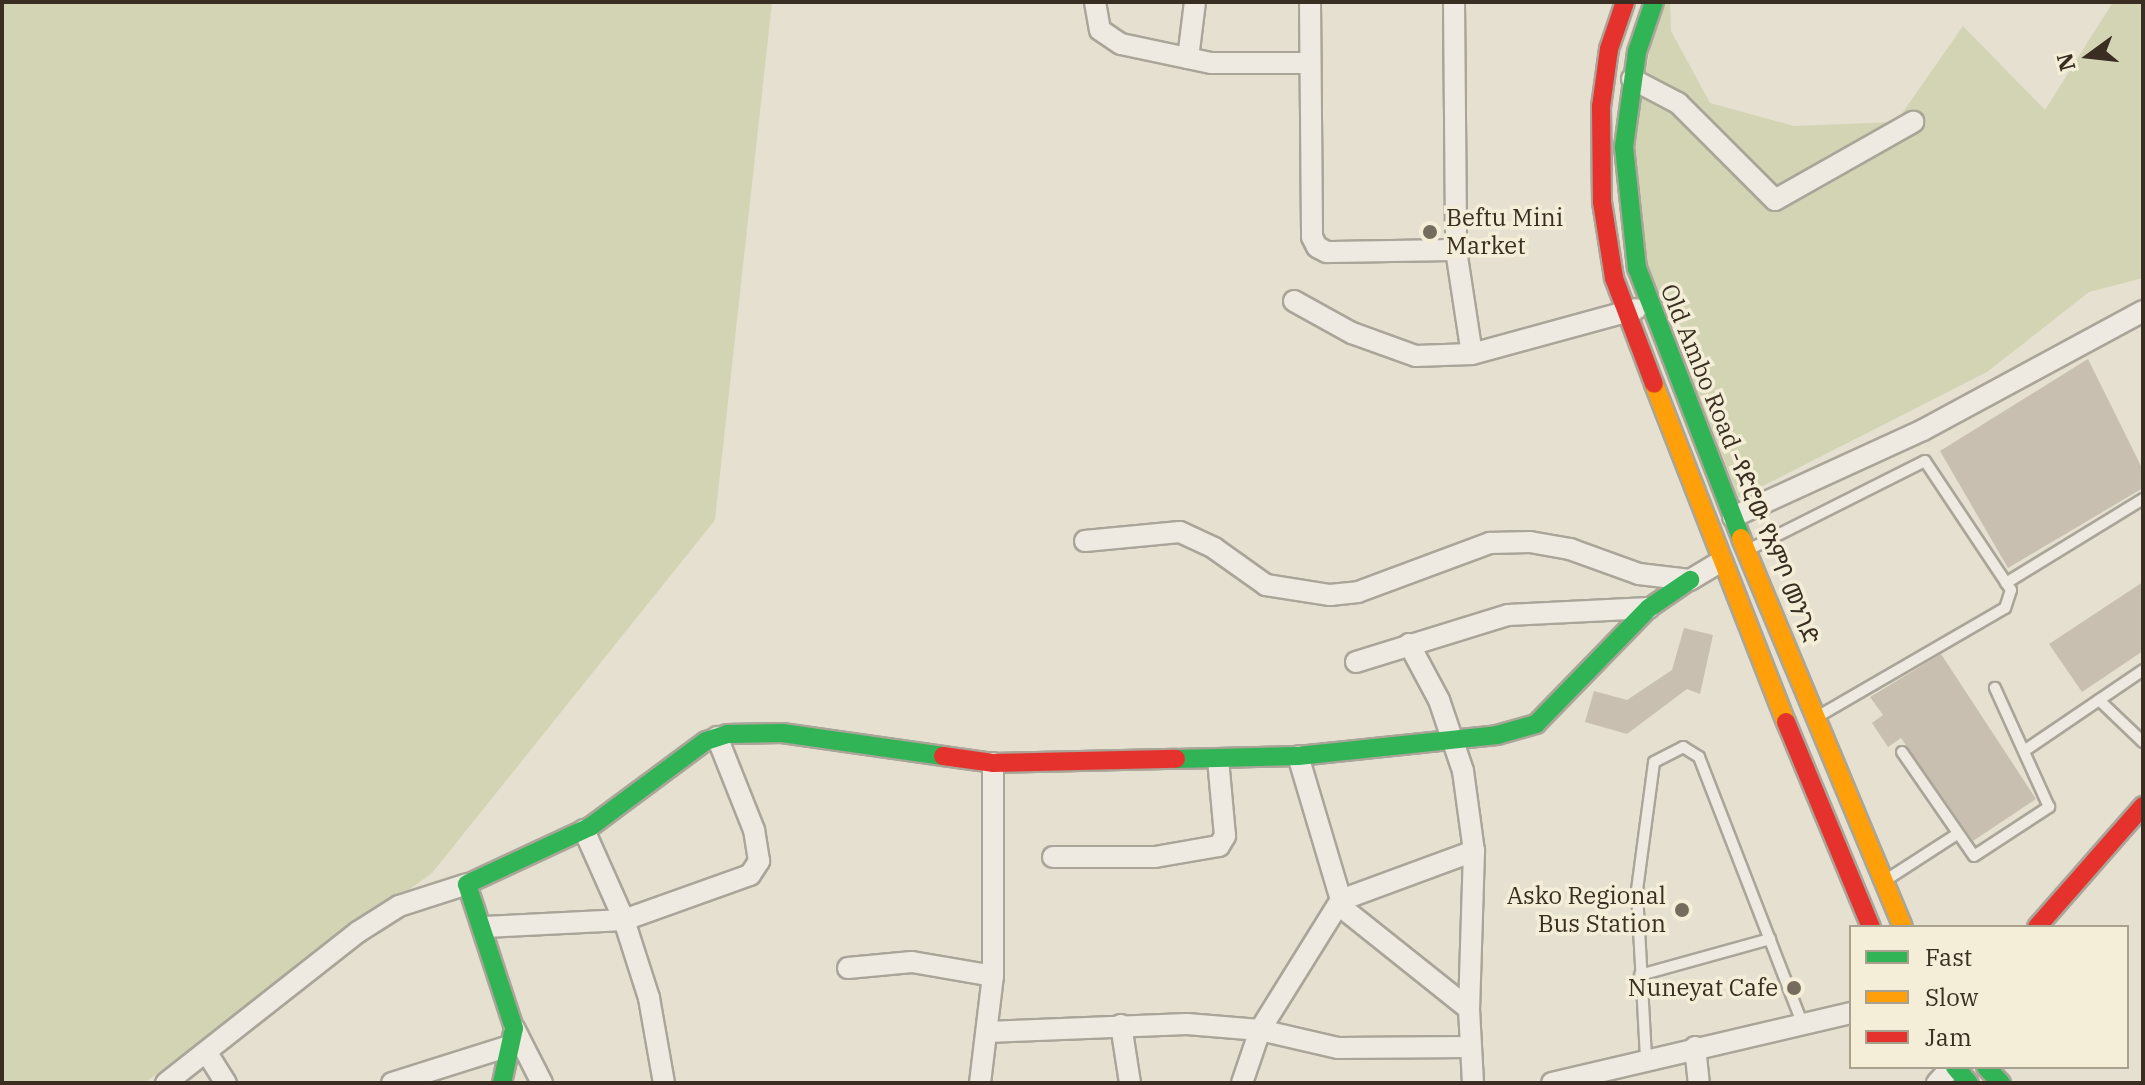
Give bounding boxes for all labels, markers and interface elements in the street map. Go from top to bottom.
north arrow [2049,16,2129,96]
text: N [2049,50,2082,75]
place label: Beftu Mini Market [1446,204,1563,260]
marker: Beftu Mini Market [1421,223,1439,241]
street label: Old Ambo Road -የድሮው የአምቦ መንገድ [1654,280,1826,648]
place label: Asko Regional Bus Station [1507,882,1666,938]
marker: Asko Regional Bus Station [1673,901,1691,919]
legend [1849,925,2129,1069]
text: Fast [1925,941,1972,973]
place label: Nuneyat Cafe [1628,974,1778,1002]
marker: Nuneyat Cafe [1785,979,1803,997]
text: Slow [1925,981,1978,1013]
text: Jam [1925,1021,1972,1053]

